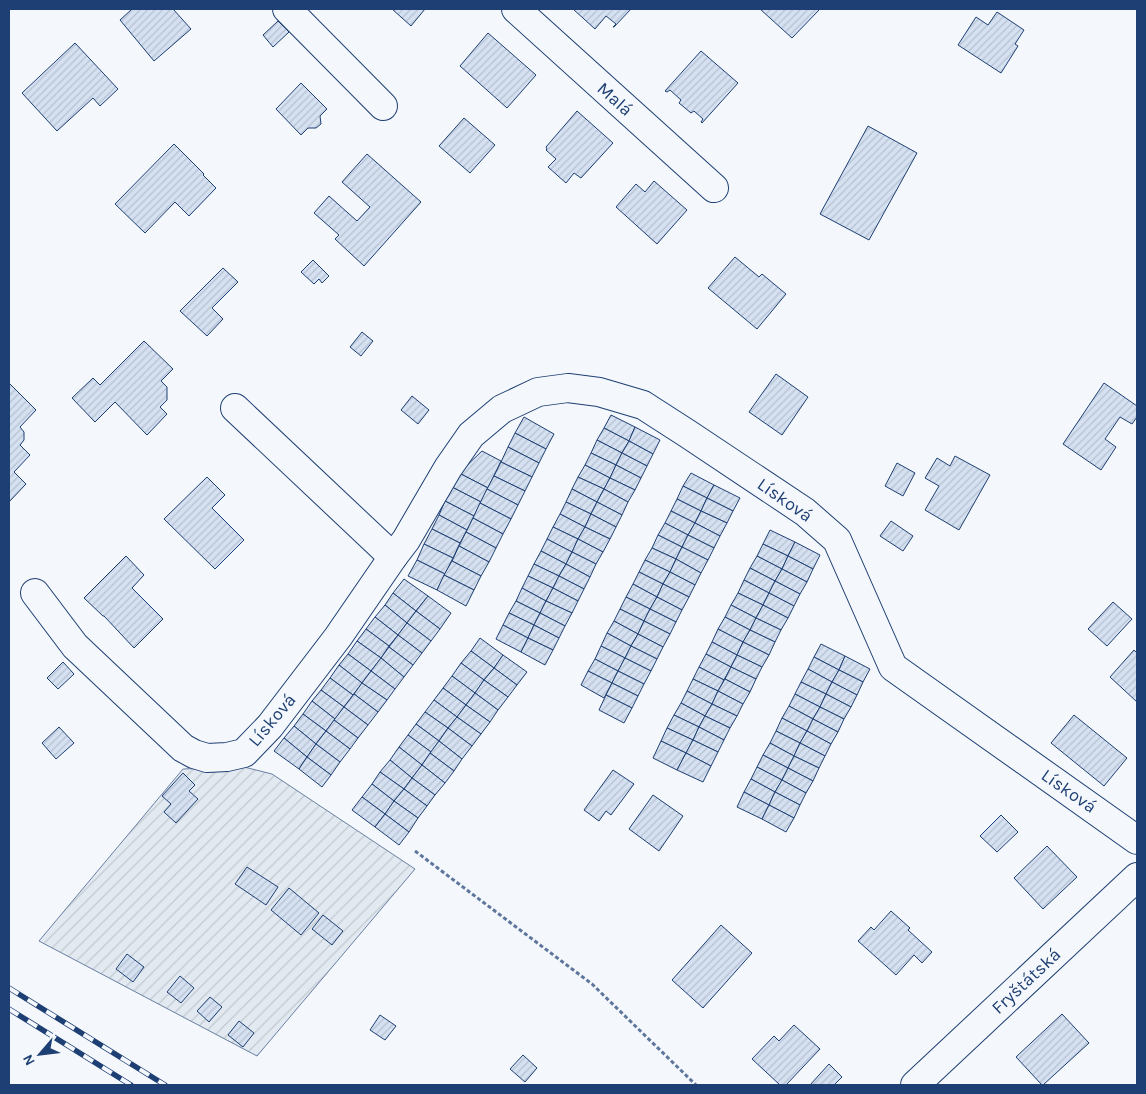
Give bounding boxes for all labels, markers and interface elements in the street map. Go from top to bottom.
street label: Malá [593,77,637,121]
street label: Lísková [753,473,817,527]
street label: Lísková [244,689,300,751]
street label: Lísková [1037,764,1101,818]
street label: Fryštátská [987,943,1065,1019]
north arrow [15,1029,65,1079]
text: N [19,1051,39,1068]

